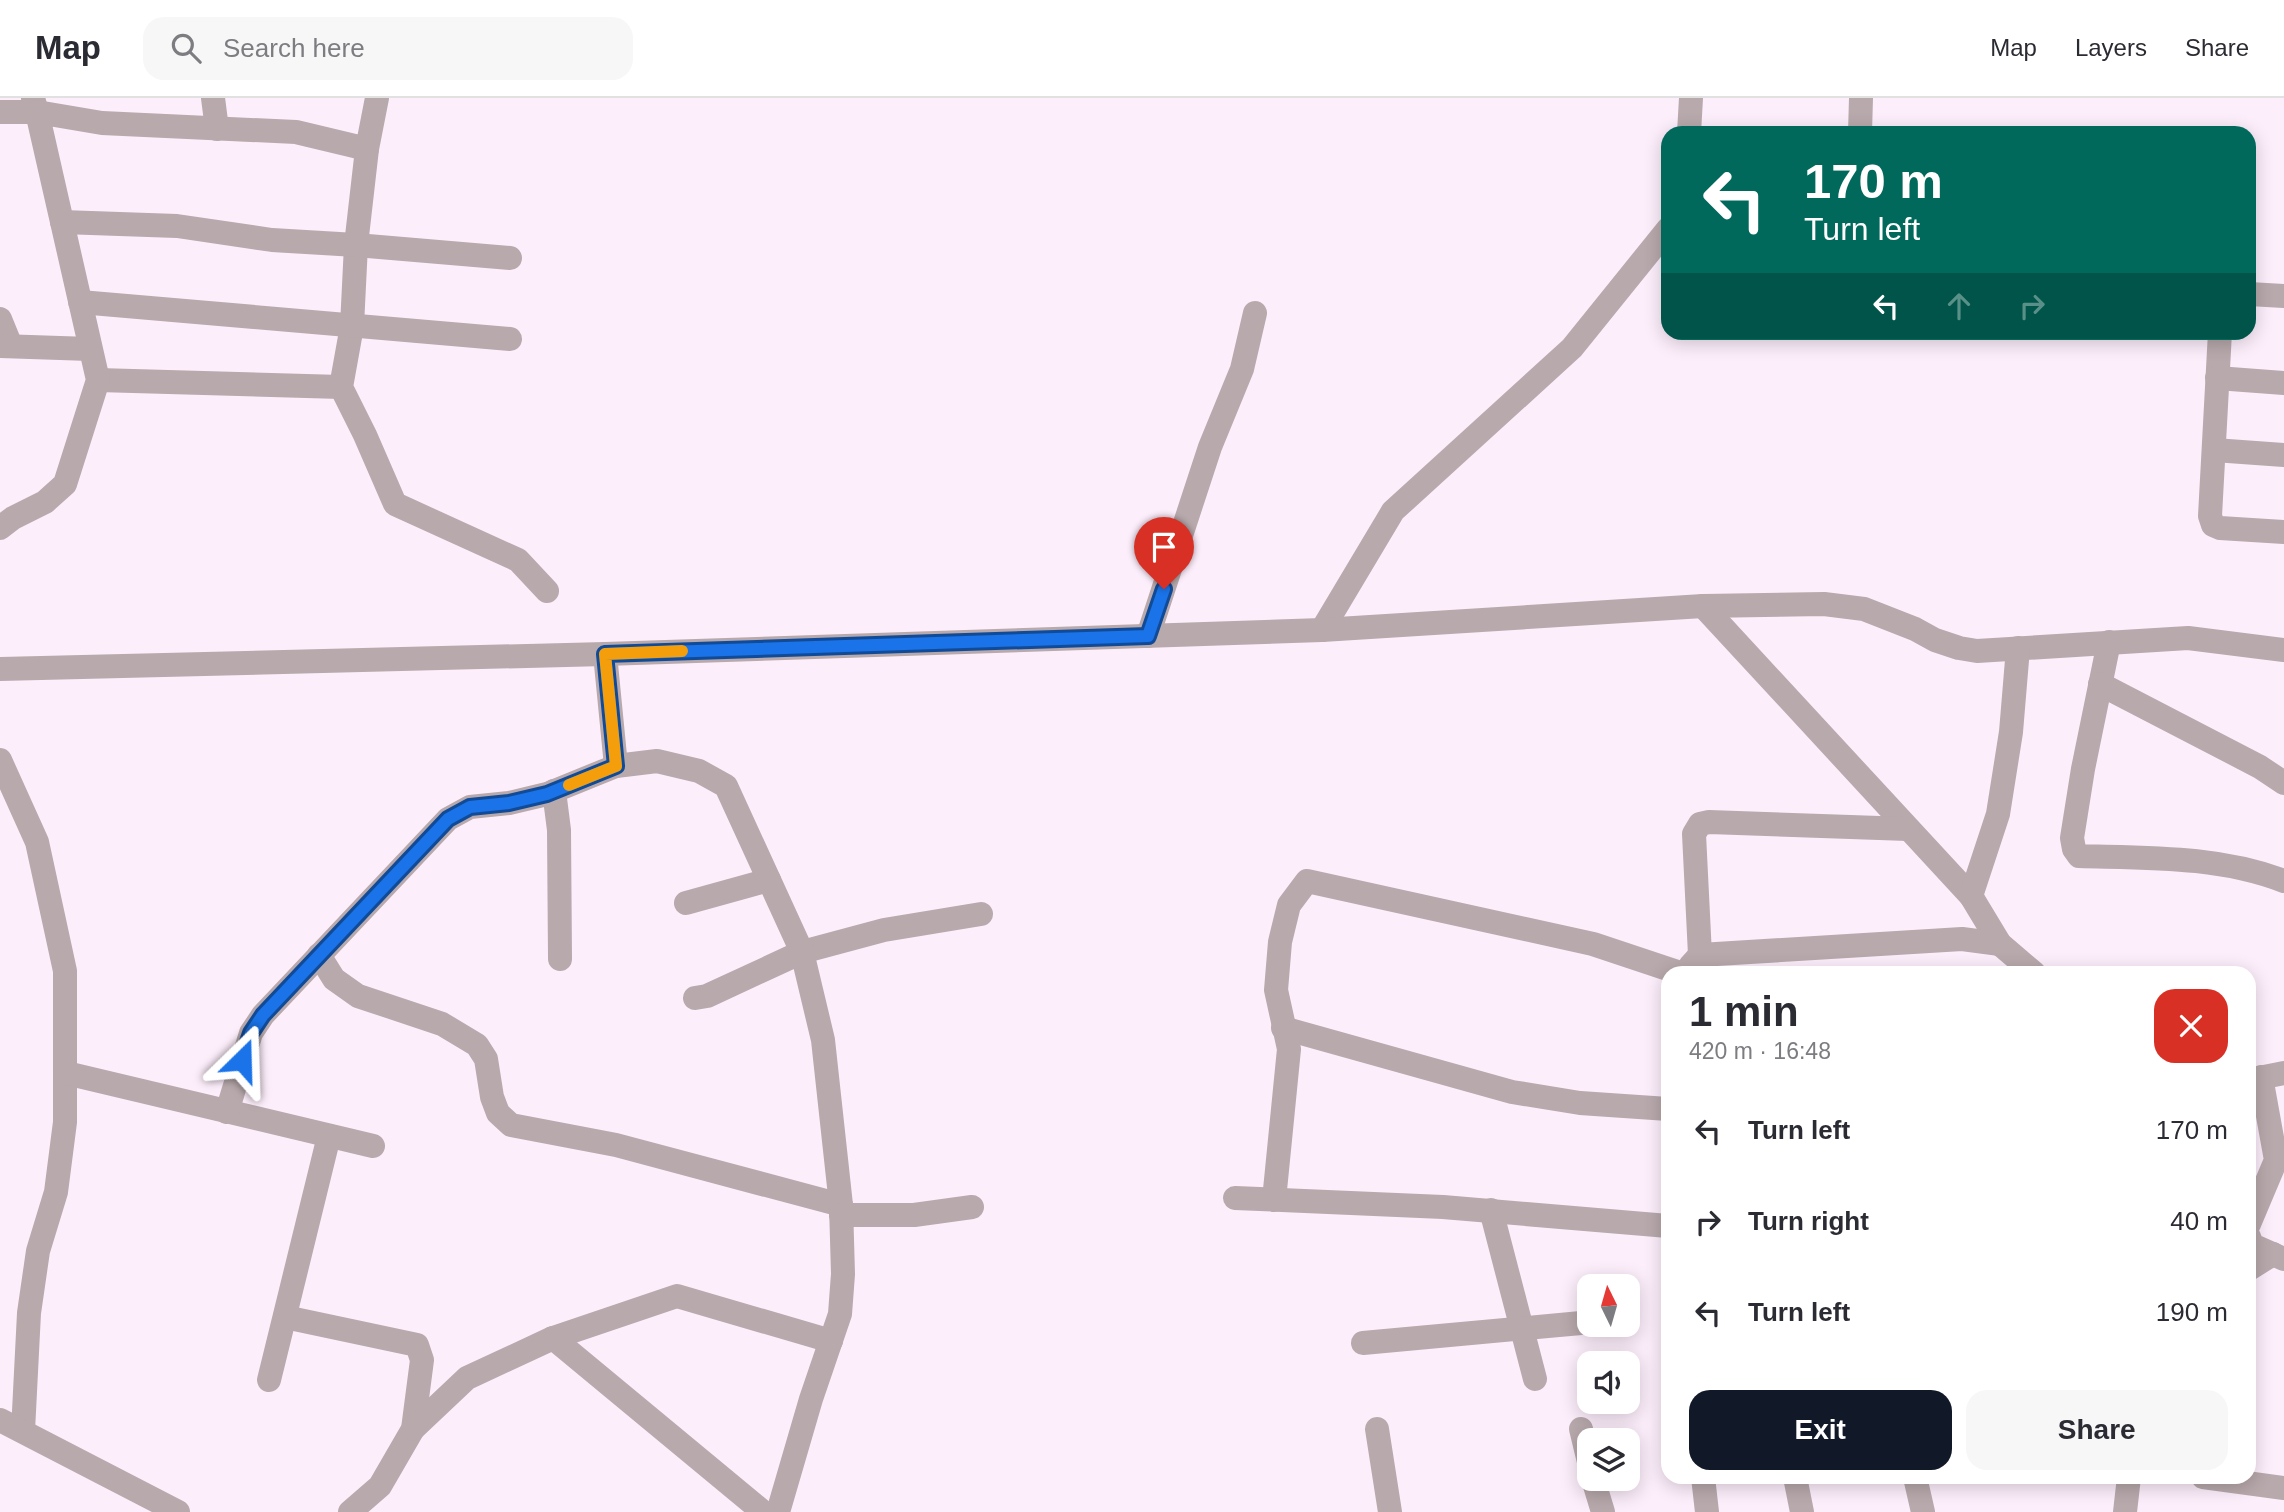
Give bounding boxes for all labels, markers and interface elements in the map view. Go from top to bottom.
search box [143,17,633,80]
text: Map [35,29,101,66]
icon: search [167,29,205,67]
text: Search here [223,33,365,63]
text: Map [1990,34,2037,61]
text: Layers [2075,34,2147,61]
text: Share [2185,34,2249,61]
icon: left [1689,154,1780,245]
text: 170 m [1804,154,1943,208]
text: Turn left [1804,211,1920,247]
icon: left [1867,287,1905,325]
icon: ahead [1940,287,1978,325]
icon: right [2013,287,2051,325]
pin [1134,517,1194,589]
icon: arrive [1145,528,1183,566]
text: 1 min [1689,988,1799,1035]
button: close [2154,989,2228,1063]
position arrow [205,1023,279,1097]
text: 420 m · 16:48 [1689,1038,1831,1064]
icon: left [1689,1112,1727,1150]
text: Turn left [1748,1115,1850,1145]
text: 170 m [2156,1115,2228,1145]
icon: right [1689,1203,1727,1241]
text: Turn right [1748,1206,1869,1236]
text: 40 m [2170,1206,2228,1236]
north arrow [1577,1274,1640,1337]
map controls [1577,1274,1640,1491]
icon: left [1689,1294,1727,1332]
text: Turn left [1748,1297,1850,1327]
text: 190 m [2156,1297,2228,1327]
button: sound [1577,1351,1640,1414]
button: Exit [1689,1390,1952,1470]
button: Share [1966,1390,2228,1470]
button: layers [1577,1428,1640,1491]

